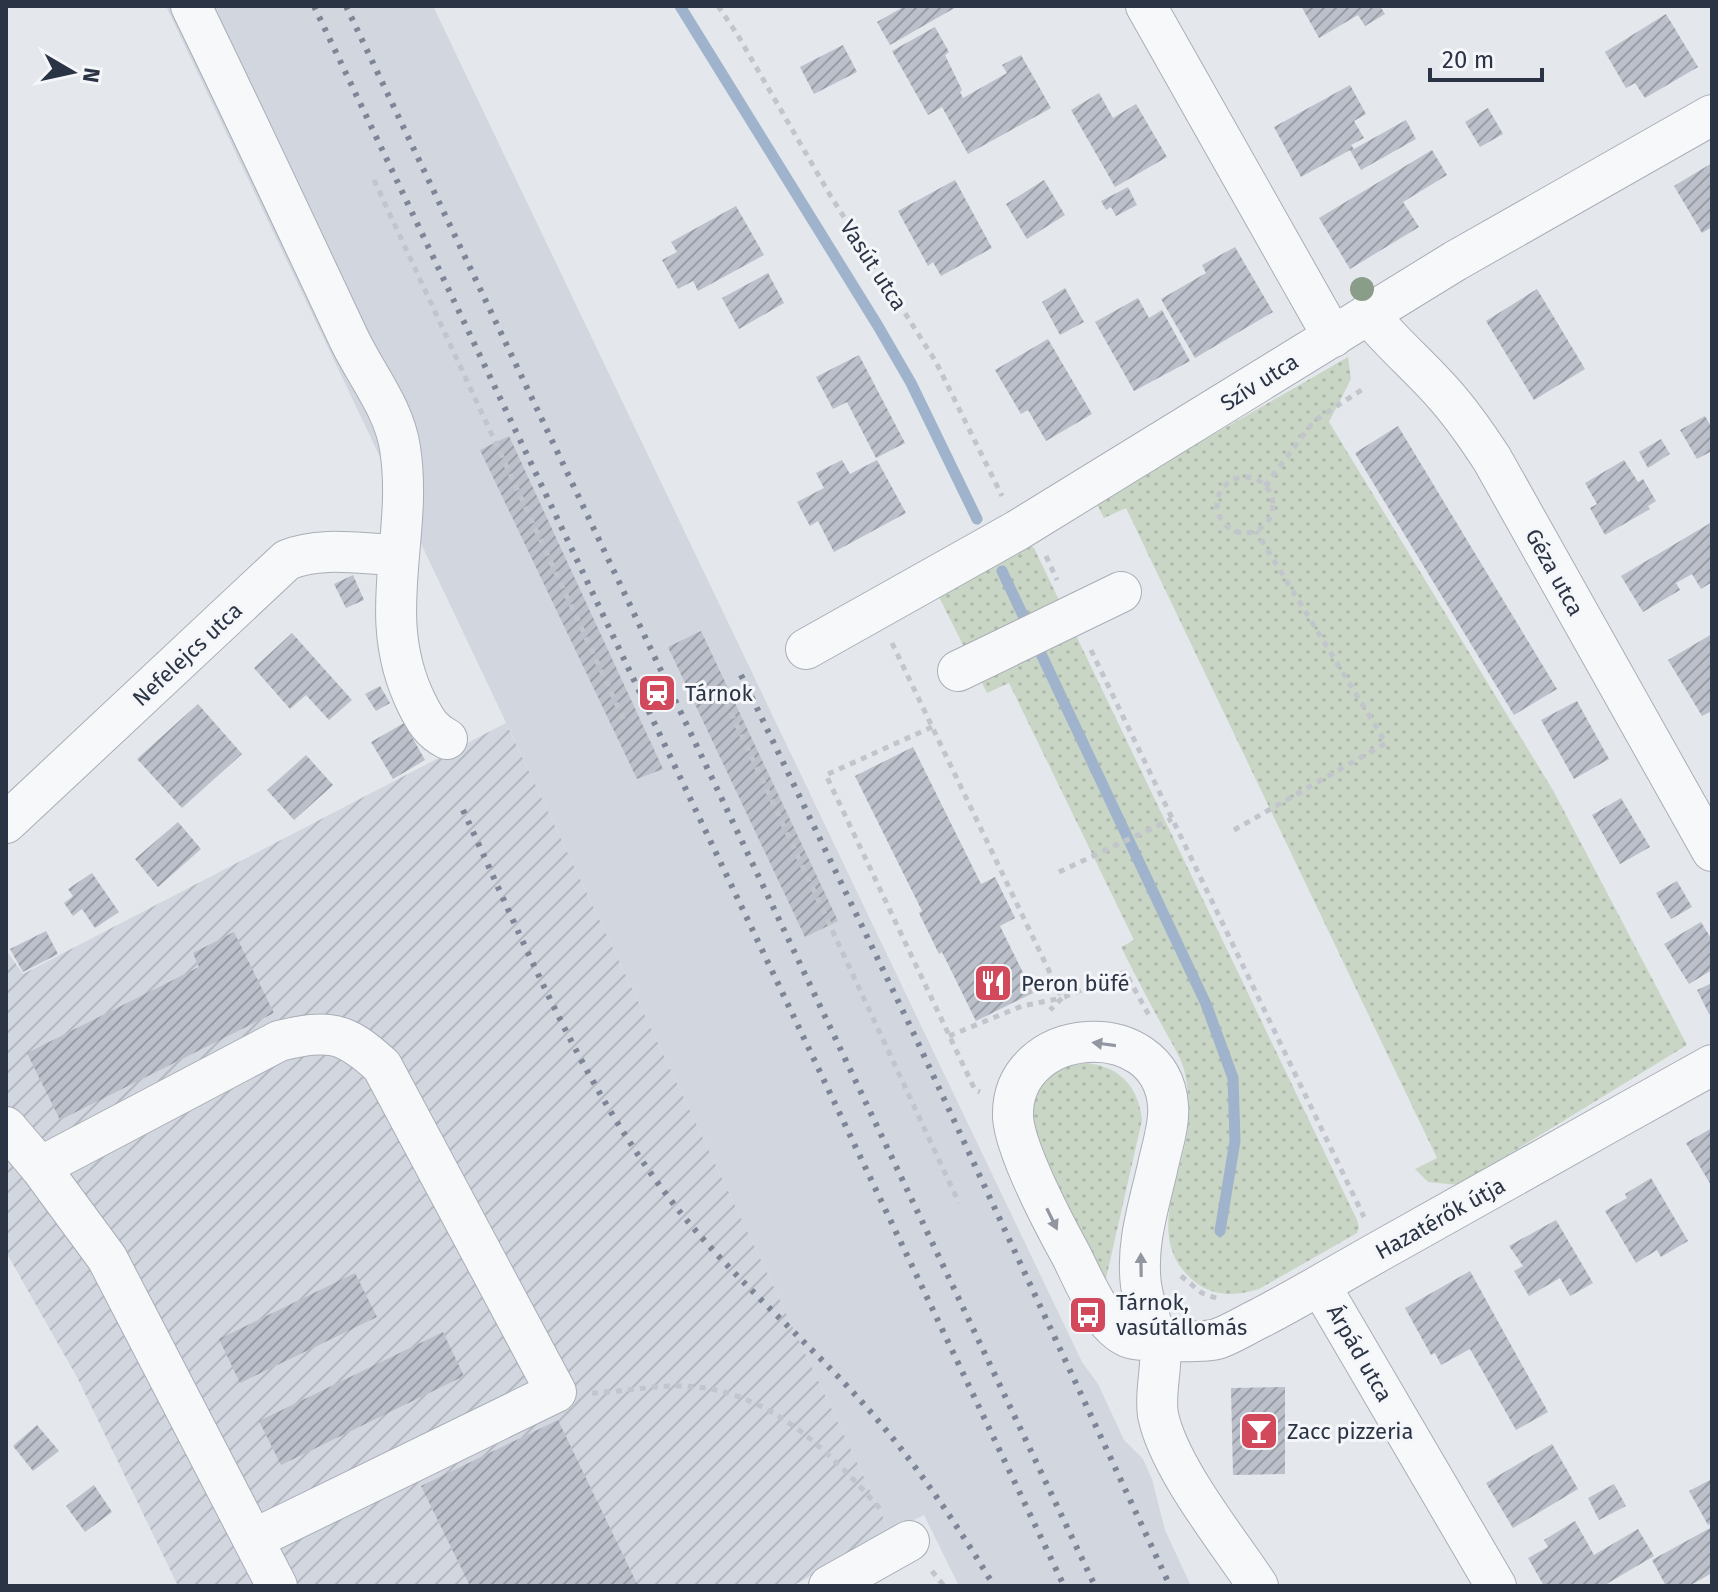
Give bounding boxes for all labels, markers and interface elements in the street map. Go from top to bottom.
north arrow [32,32,112,112]
scale bar [1430,32,1542,82]
text: 20 m [1442,46,1494,74]
text: N [77,66,106,84]
street label: Vasút utca [834,215,913,316]
street label: Szív utca [1215,348,1303,417]
street label: Géza utca [1520,524,1590,621]
street label: Nefelejcs utca [127,597,248,712]
station icon: Tárnok [636,672,678,714]
place label: Tárnok [685,680,753,707]
restaurant icon: Peron büfé [972,962,1014,1004]
place label: Peron büfé [1021,970,1130,997]
one-way arrow [1091,1037,1116,1050]
street label: Hazatérők útja [1371,1172,1510,1265]
one-way arrow [1045,1207,1059,1230]
one-way arrow [1135,1252,1147,1277]
place label: Tárnok, vasútállomás [1116,1289,1247,1341]
bus stop icon: Tárnok, vasútállomás [1067,1294,1109,1336]
street label: Árpád utca [1321,1300,1398,1407]
bar icon: Zacc pizzeria [1238,1410,1280,1452]
place label: Zacc pizzeria [1287,1418,1414,1445]

